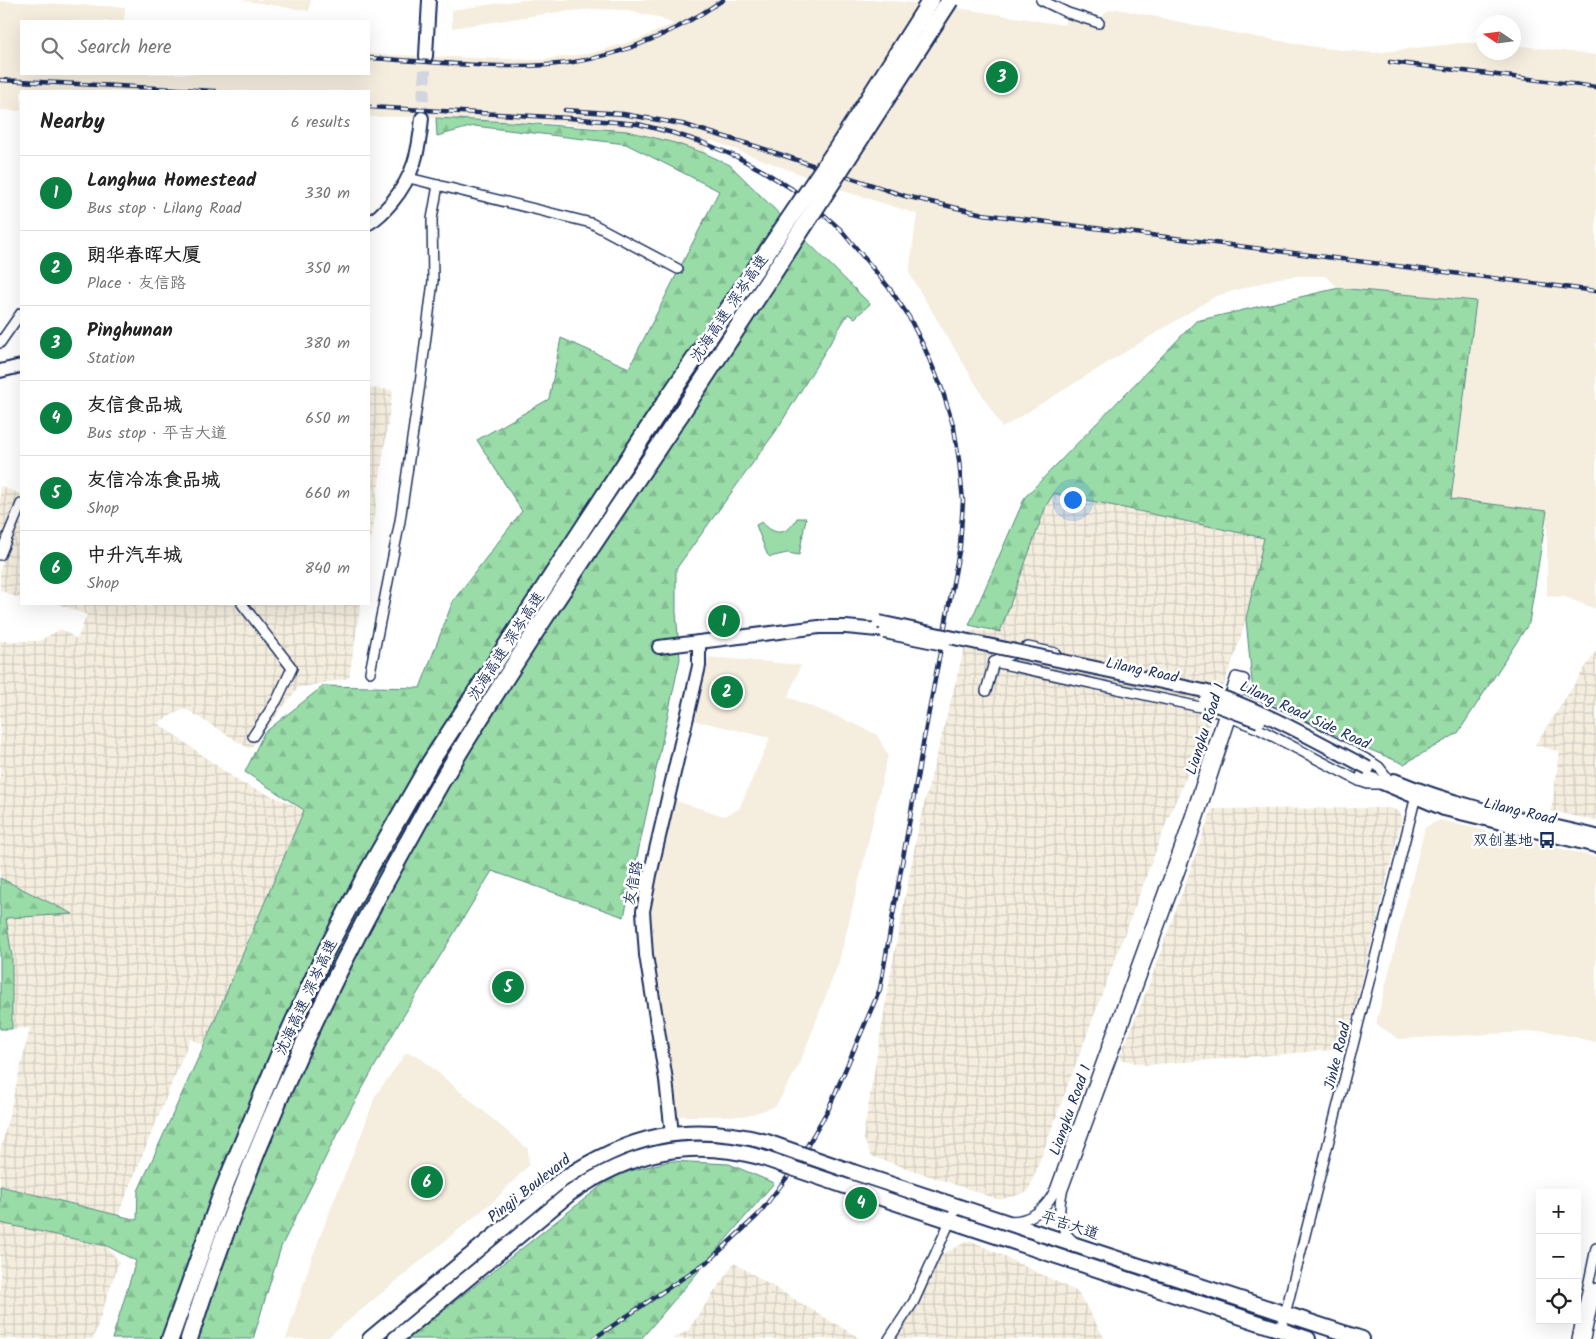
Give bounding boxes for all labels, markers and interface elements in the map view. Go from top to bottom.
north arrow [1476,15,1521,60]
search box [20,20,370,75]
text: Search here [78,33,172,63]
icon: search [38,34,66,62]
pin: 3 [986,58,1018,96]
text: Nearby [40,106,105,139]
text: 6 results [291,110,350,135]
text: Langhua Homestead [87,166,256,196]
text: 1 [54,181,58,206]
text: 330 m [305,181,350,206]
text: Bus stop · Lilang Road [87,196,241,221]
text: 朗华春晖大厦 [87,241,201,271]
street label: 沈海高速 深岑高速 [685,250,775,368]
text: 2 [51,256,61,281]
text: 350 m [305,256,350,281]
text: Place · 友信路 [87,271,186,296]
text: Pinghunan [87,316,173,346]
text: 3 [52,331,60,356]
text: 380 m [304,331,350,356]
text: Station [87,346,135,371]
text: 友信食品城 [87,391,182,421]
text: 4 [52,406,60,431]
text: 650 m [305,406,350,431]
text: Bus stop · 平吉大道 [87,421,227,446]
text: 友信冷冻食品城 [87,466,220,496]
text: 5 [52,481,60,506]
text: 660 m [305,481,350,506]
your location [1060,487,1086,513]
text: Shop [87,496,119,521]
text: 中升汽车城 [87,541,182,571]
text: 6 [52,556,60,581]
text: 840 m [304,556,350,581]
text: Shop [87,571,119,596]
street label: 沈海高速 深岑高速 [462,587,551,706]
pin: 1 [708,602,740,640]
street label: Lilang Road [1103,652,1181,690]
pin: 2 [711,673,743,711]
street label: Lilang Road Side Road [1235,675,1374,757]
street label: Liangku Road 1 [1180,680,1232,778]
street label: Lilang Road [1481,792,1559,832]
place label: 双创基地 [1473,829,1533,853]
bus stop icon: 双创基地 [1537,830,1557,850]
street label: 友信路 [618,859,650,908]
street label: 沈海高速 深岑高速 [269,935,344,1060]
pin: 5 [492,968,524,1006]
street label: Jinke Road [1318,1020,1358,1092]
street label: Liangku Road 1 [1043,1061,1099,1159]
street label: Pingji Boulevard [483,1148,577,1229]
pin: 6 [411,1163,443,1201]
pin: 4 [845,1184,877,1222]
map controls [1536,1189,1581,1324]
button: + [1536,1189,1581,1234]
street label: 平吉大道 [1037,1205,1102,1247]
button: − [1536,1234,1581,1279]
button: locate [1536,1279,1581,1324]

